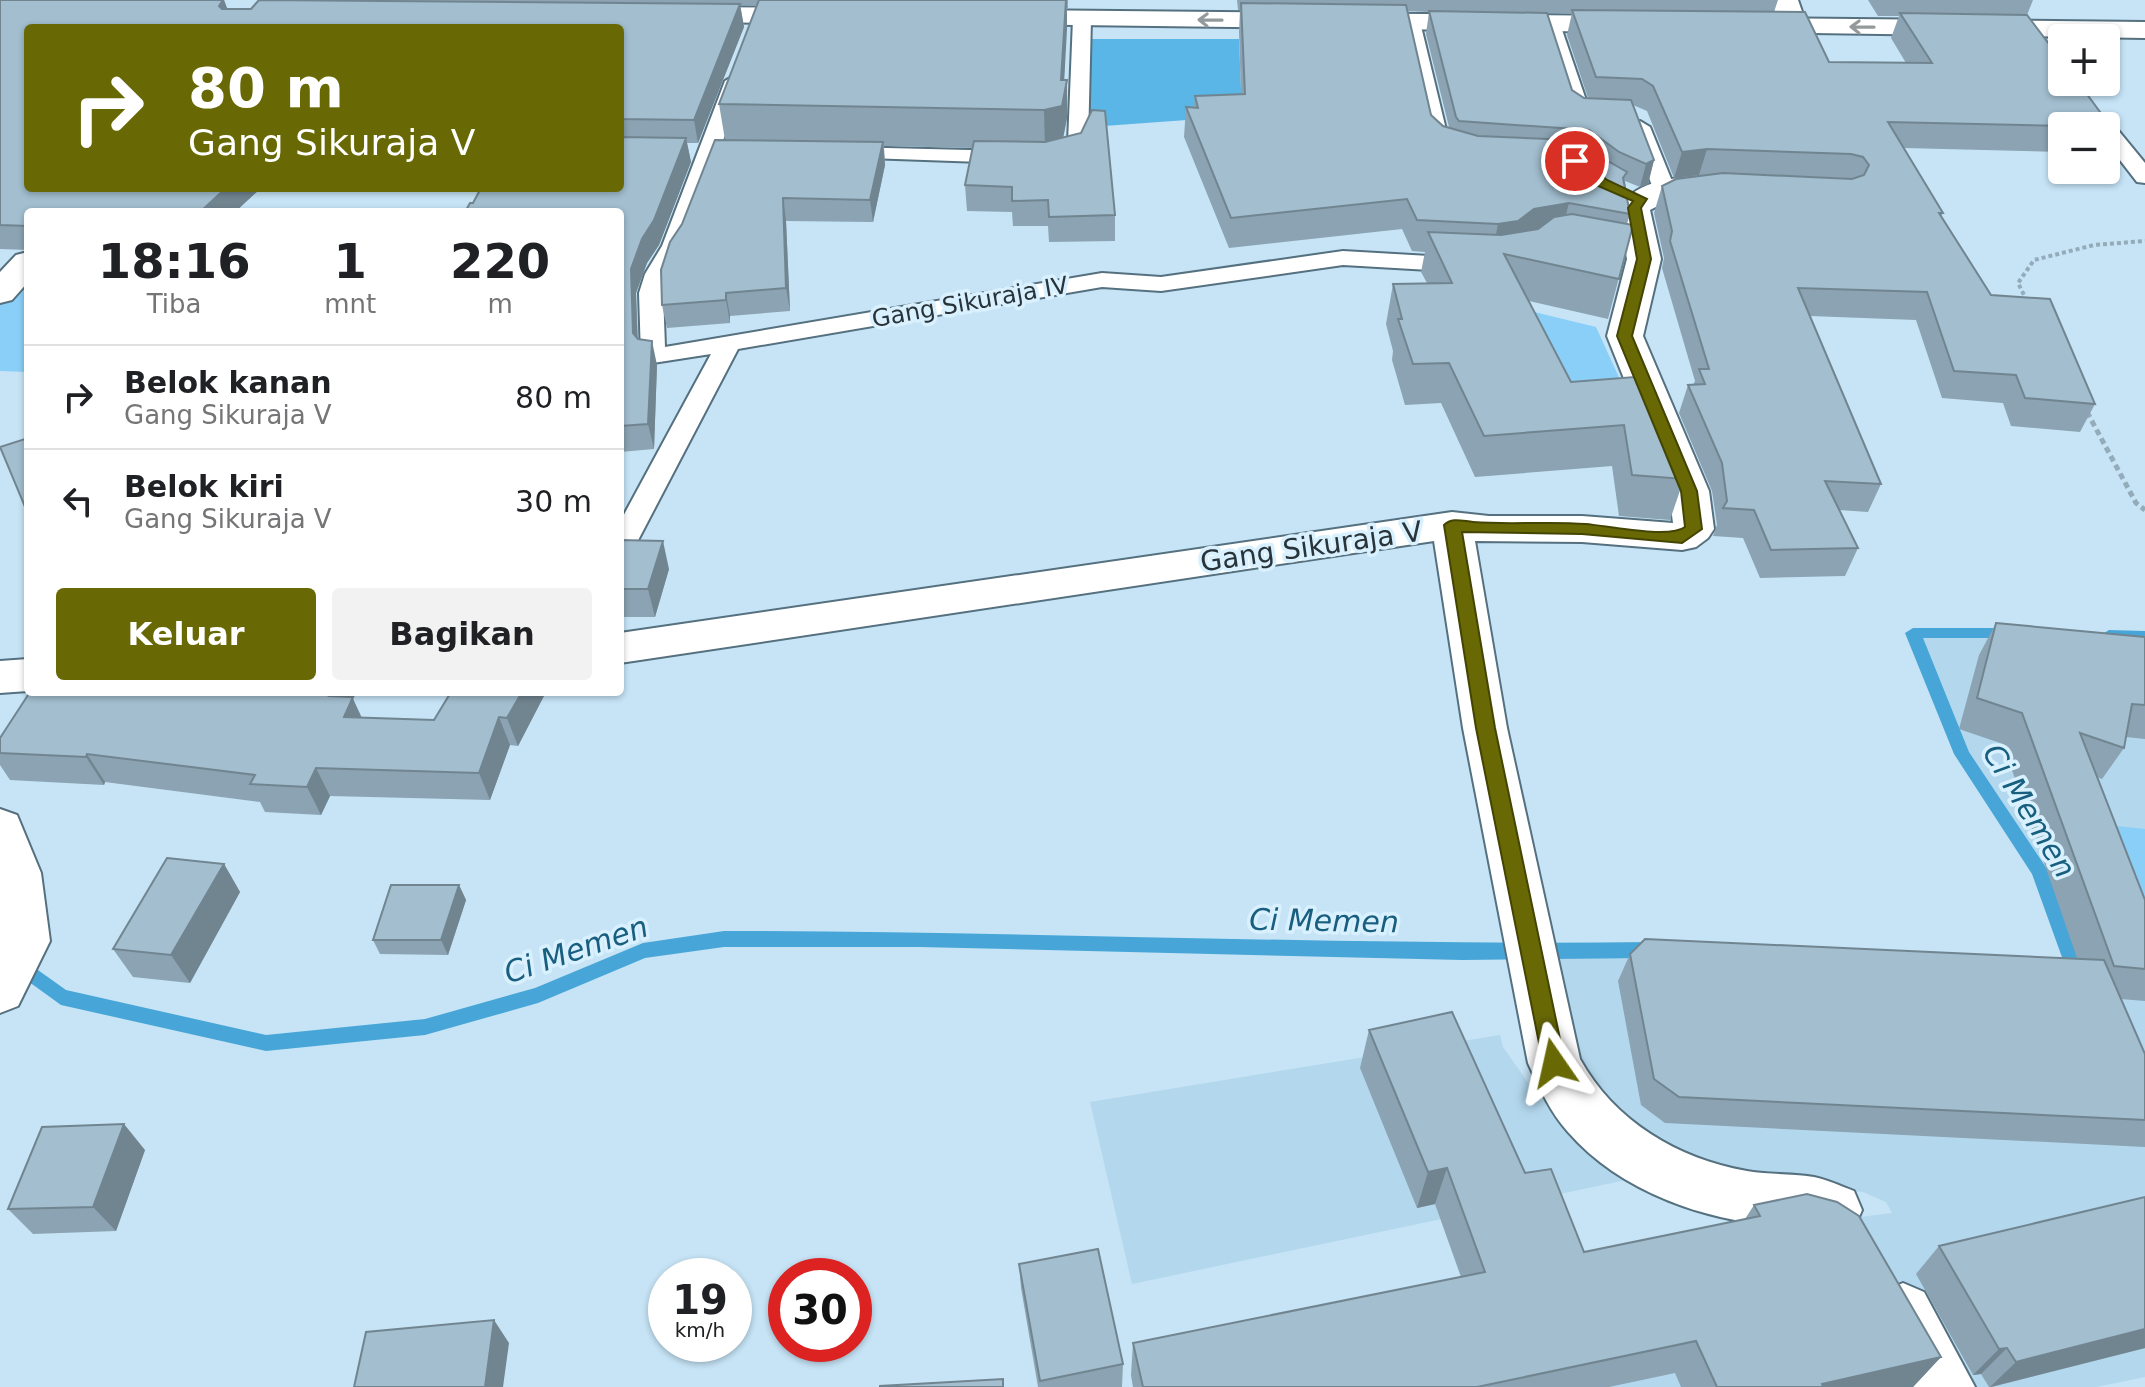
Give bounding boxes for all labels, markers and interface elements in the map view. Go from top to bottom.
one-way arrow [1197,12,1224,28]
one-way arrow [1849,19,1876,35]
map controls [2048,24,2120,184]
button: + [2048,24,2120,96]
text: 80 m [188,55,344,120]
icon: right [56,56,160,160]
button: − [2048,112,2120,184]
text: Gang Sikuraja V [188,122,475,163]
pin [1541,127,1609,195]
icon: arrive [1553,139,1597,183]
text: 18:16 [98,233,251,289]
text: 1 [334,233,367,289]
text: 220 [450,233,550,289]
street label: Gang Sikuraja IV [870,271,1071,333]
text: Tiba [147,289,202,319]
text: mnt [324,289,376,319]
text: m [487,289,513,319]
text: Belok kanan [124,365,332,400]
icon: right [56,375,100,419]
text: 80 m [515,380,592,415]
text: Gang Sikuraja V [124,400,332,430]
text: Belok kiri [124,469,284,504]
icon: left [56,479,100,523]
text: 30 m [515,484,592,519]
text: Gang Sikuraja V [124,504,332,534]
street label: Gang Sikuraja V [1198,515,1424,578]
button: Keluar [56,588,316,680]
button: Bagikan [332,588,592,680]
water label: Ci Memen [1976,738,2083,884]
water label: Ci Memen [1249,902,1399,939]
water label: Ci Memen [499,909,652,990]
position arrow [1512,1021,1596,1105]
speed limit sign: 30 [768,1258,872,1362]
text: 19 [672,1277,728,1323]
text: km/h [675,1318,725,1342]

